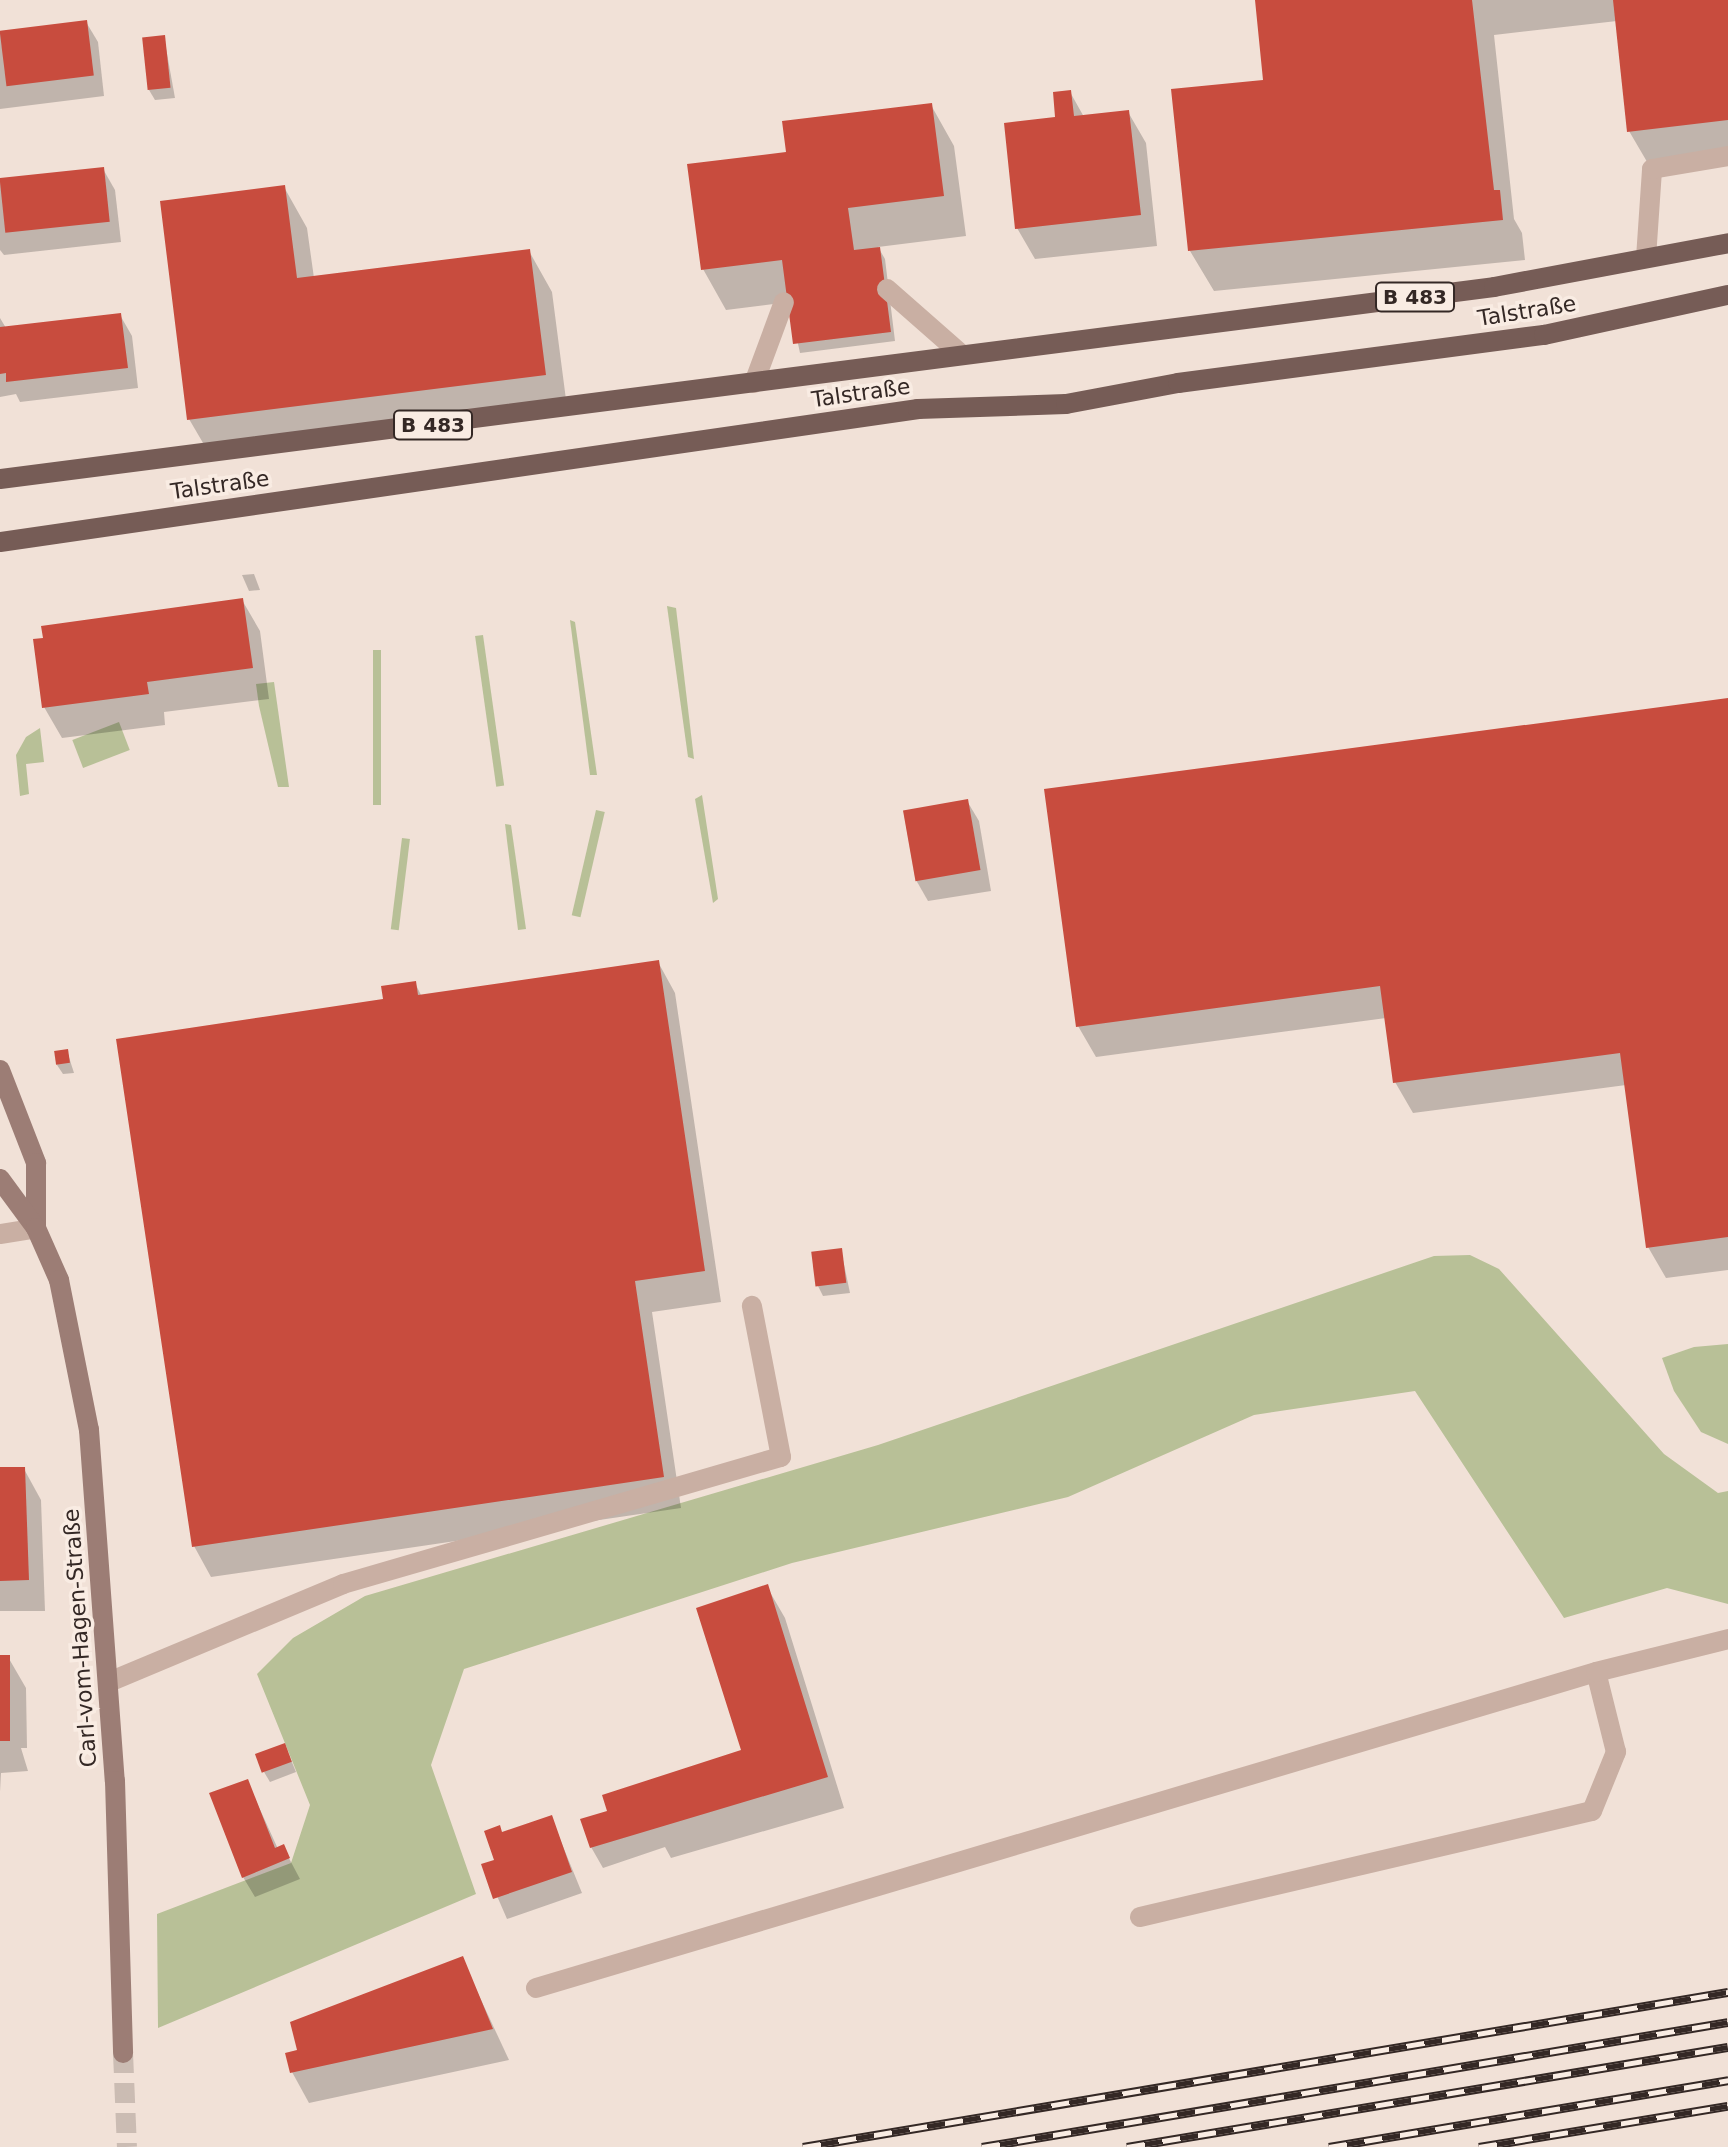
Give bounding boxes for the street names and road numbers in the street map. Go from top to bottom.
road number: B 483 [1375,281,1455,313]
street label: Talstraße [1476,290,1578,332]
street label: Talstraße [810,373,912,413]
road number: B 483 [393,409,473,441]
street label: Talstraße [169,465,271,505]
street label: Carl-vom-Hagen-Straße [58,1508,102,1768]

